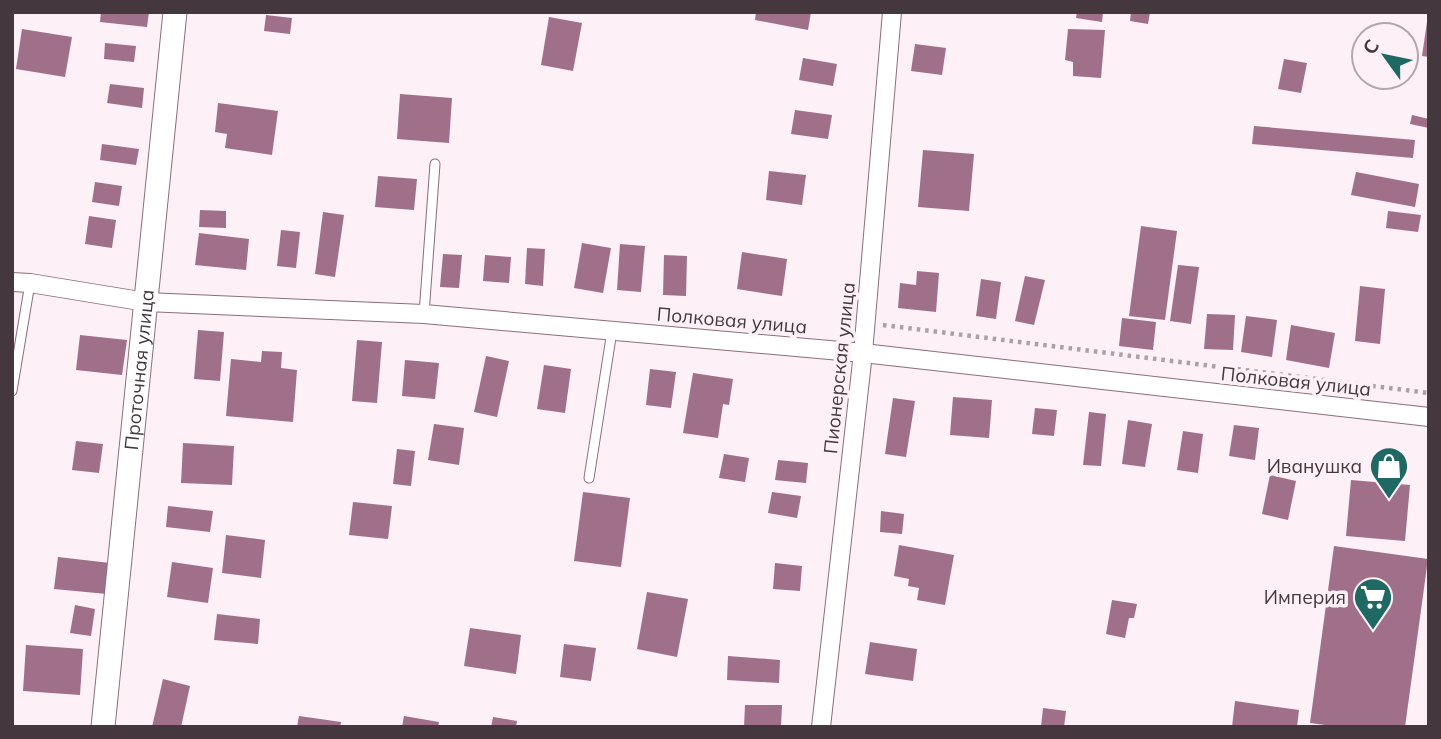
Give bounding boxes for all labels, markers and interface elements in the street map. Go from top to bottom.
north arrow [1350,21,1420,91]
text: С [1357,35,1384,59]
street label: Пионерская улица [818,281,860,455]
street label: Проточная улица [119,288,159,451]
street label: Полковая улица [656,301,808,339]
street label: Полковая улица [1220,361,1372,401]
shop icon: Иванушка [1368,445,1410,500]
place label: Иванушка [1267,454,1362,478]
supermarket icon: Империя [1352,576,1394,631]
place label: Империя [1264,585,1346,609]

